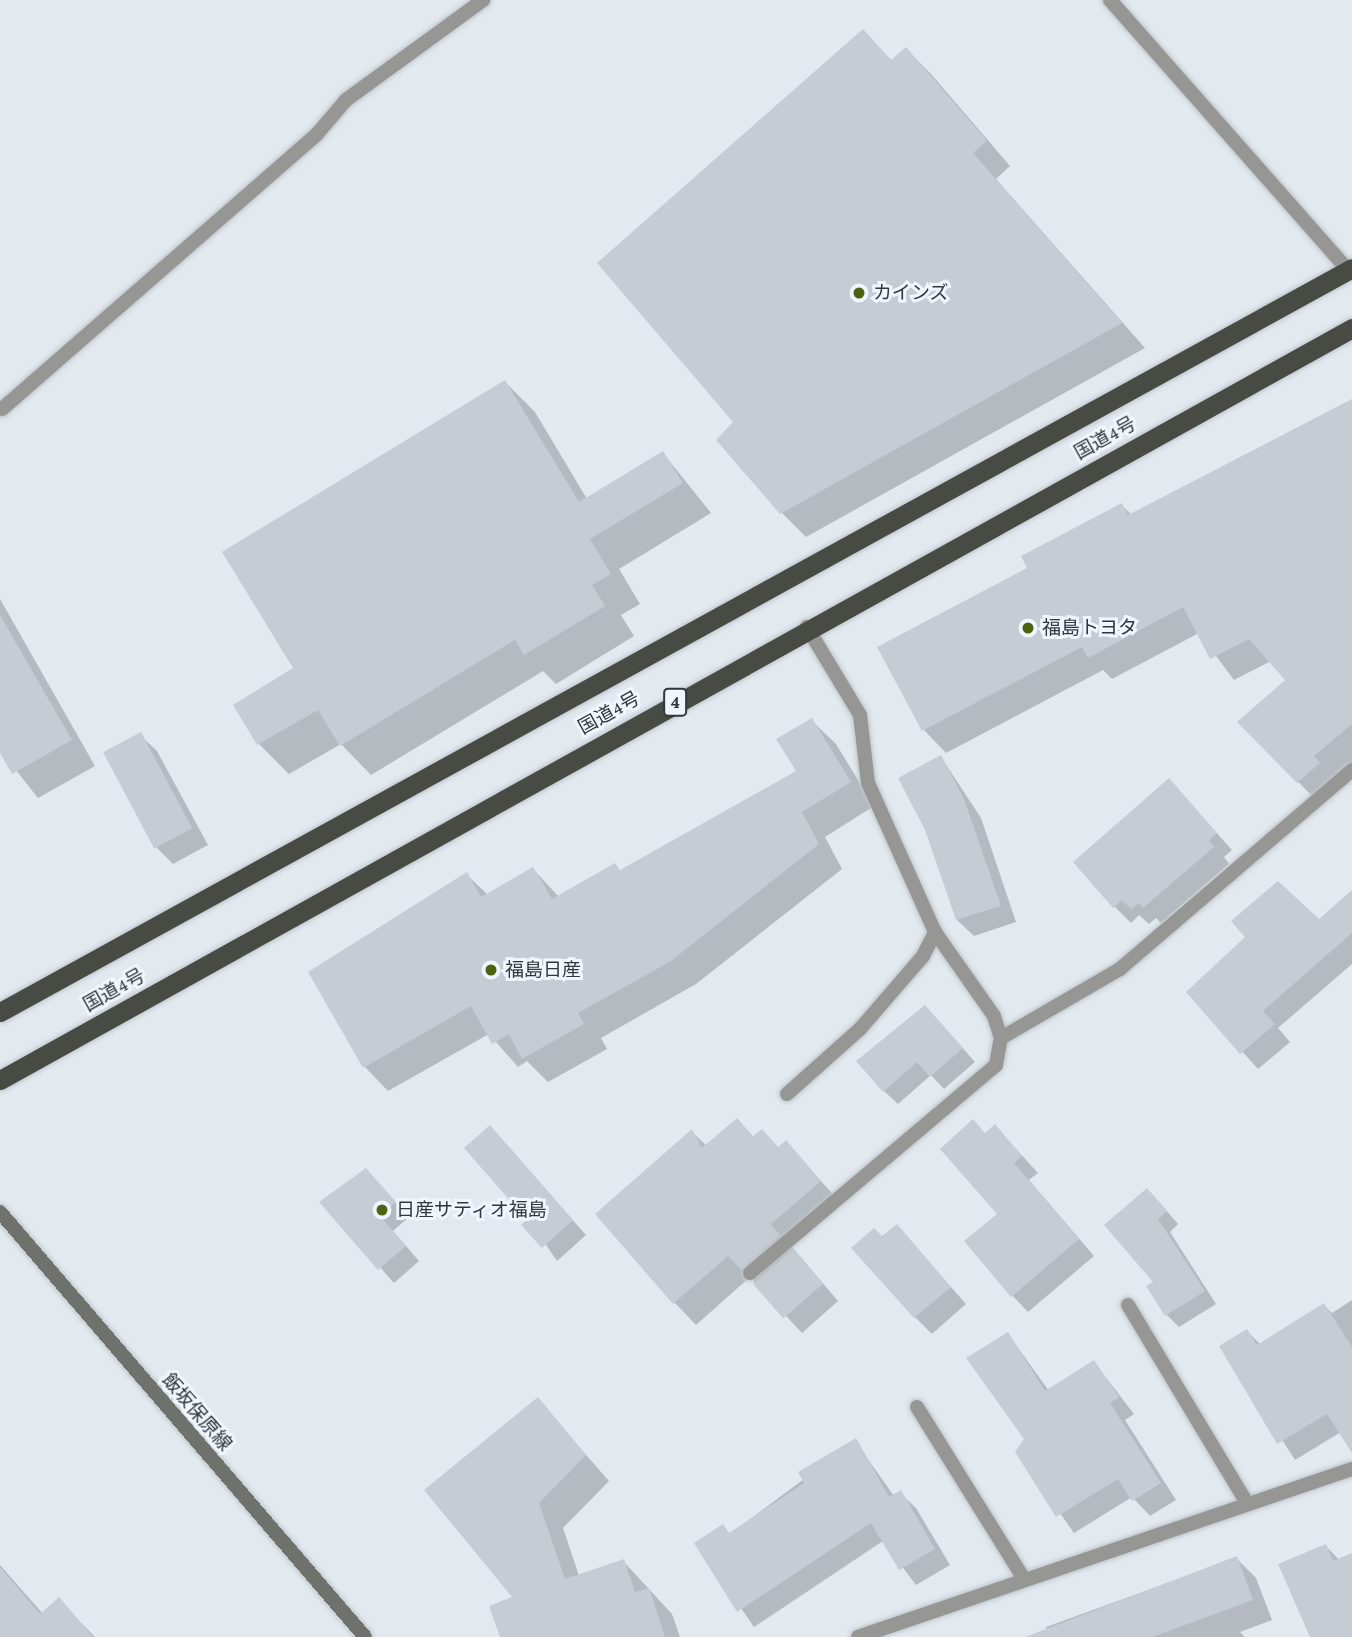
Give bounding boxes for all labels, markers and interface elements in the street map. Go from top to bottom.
place label: カインズ [873,282,949,304]
marker: カインズ [851,285,867,301]
street label: 国道4号 [1070,412,1140,464]
place label: 福島トヨタ [1042,617,1137,639]
marker: 福島トヨタ [1020,620,1036,636]
street label: 国道4号 [574,687,644,739]
road number: 4 [663,688,687,716]
place label: 福島日産 [505,959,581,981]
marker: 福島日産 [483,962,499,978]
street label: 国道4号 [79,964,149,1016]
place label: 日産サティオ福島 [396,1199,548,1221]
marker: 日産サティオ福島 [374,1202,390,1218]
street label: 飯坂保原線 [157,1369,237,1455]

